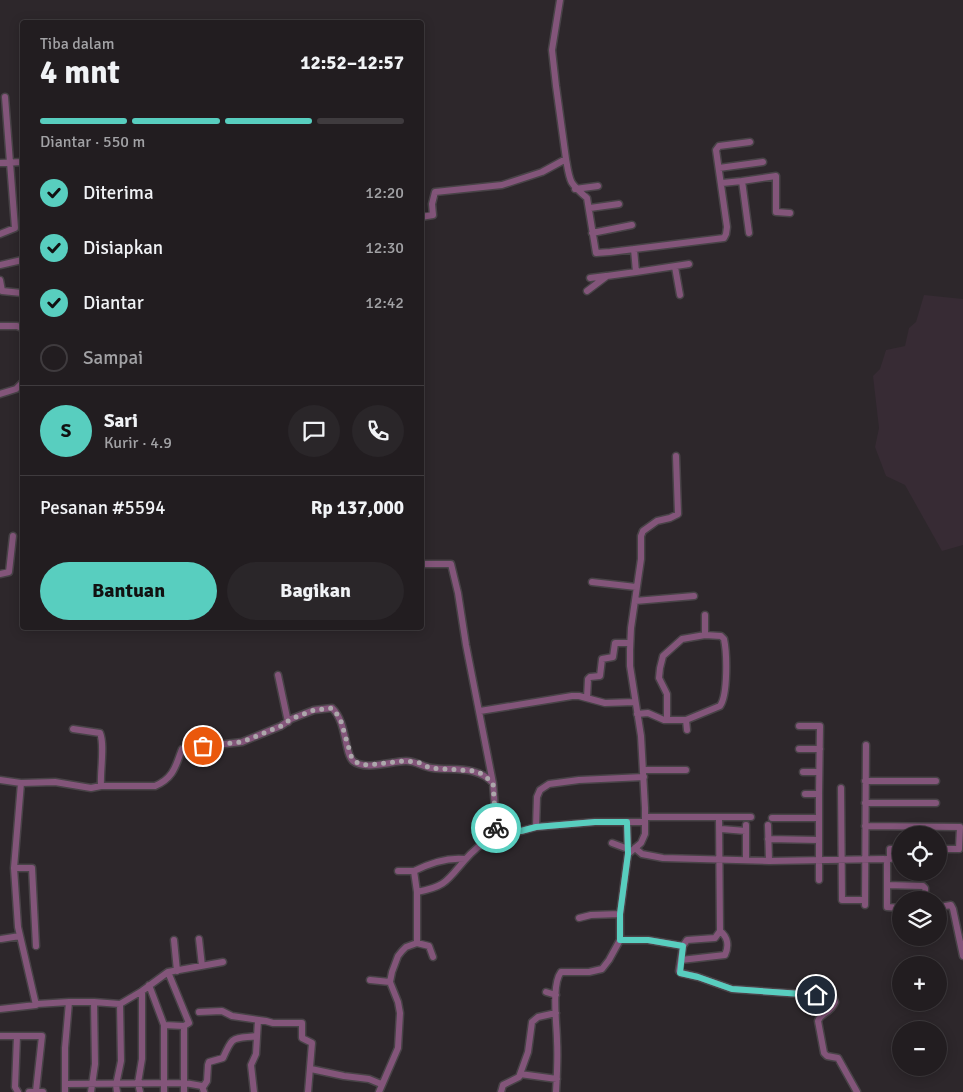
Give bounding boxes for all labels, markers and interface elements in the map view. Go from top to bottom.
text: Tiba dalam [40,34,114,54]
text: 12:52–12:57 [300,51,404,75]
text: 4 mnt [40,53,120,92]
text: Diantar · 550 m [40,132,145,152]
icon: check [40,179,68,207]
text: Diterima [83,181,154,205]
text: 12:20 [365,183,404,203]
icon: check [40,234,68,262]
text: Disiapkan [83,236,163,260]
text: 12:30 [365,238,404,258]
icon: check [40,289,68,317]
text: Diantar [83,291,144,315]
text: 12:42 [365,293,404,313]
text: Sampai [83,346,143,370]
button: chat [288,405,340,457]
button: phone [352,405,404,457]
text: Sari [104,409,138,433]
text: S [61,419,71,443]
text: Kurir · 4.9 [104,433,172,453]
text: Pesanan #5594 [40,496,166,520]
text: Rp 137,000 [311,496,404,520]
button: Bantuan [40,562,217,620]
button: Bagikan [227,562,404,620]
pin [182,725,224,767]
icon: bag [189,732,217,760]
courier [471,803,521,853]
icon: bike [482,814,510,842]
map controls [892,826,947,1076]
button: locate [892,826,947,881]
button: layers [892,891,947,946]
button: + [892,956,947,1011]
pin [795,974,837,1016]
icon: home [802,981,830,1009]
button: − [892,1021,947,1076]

